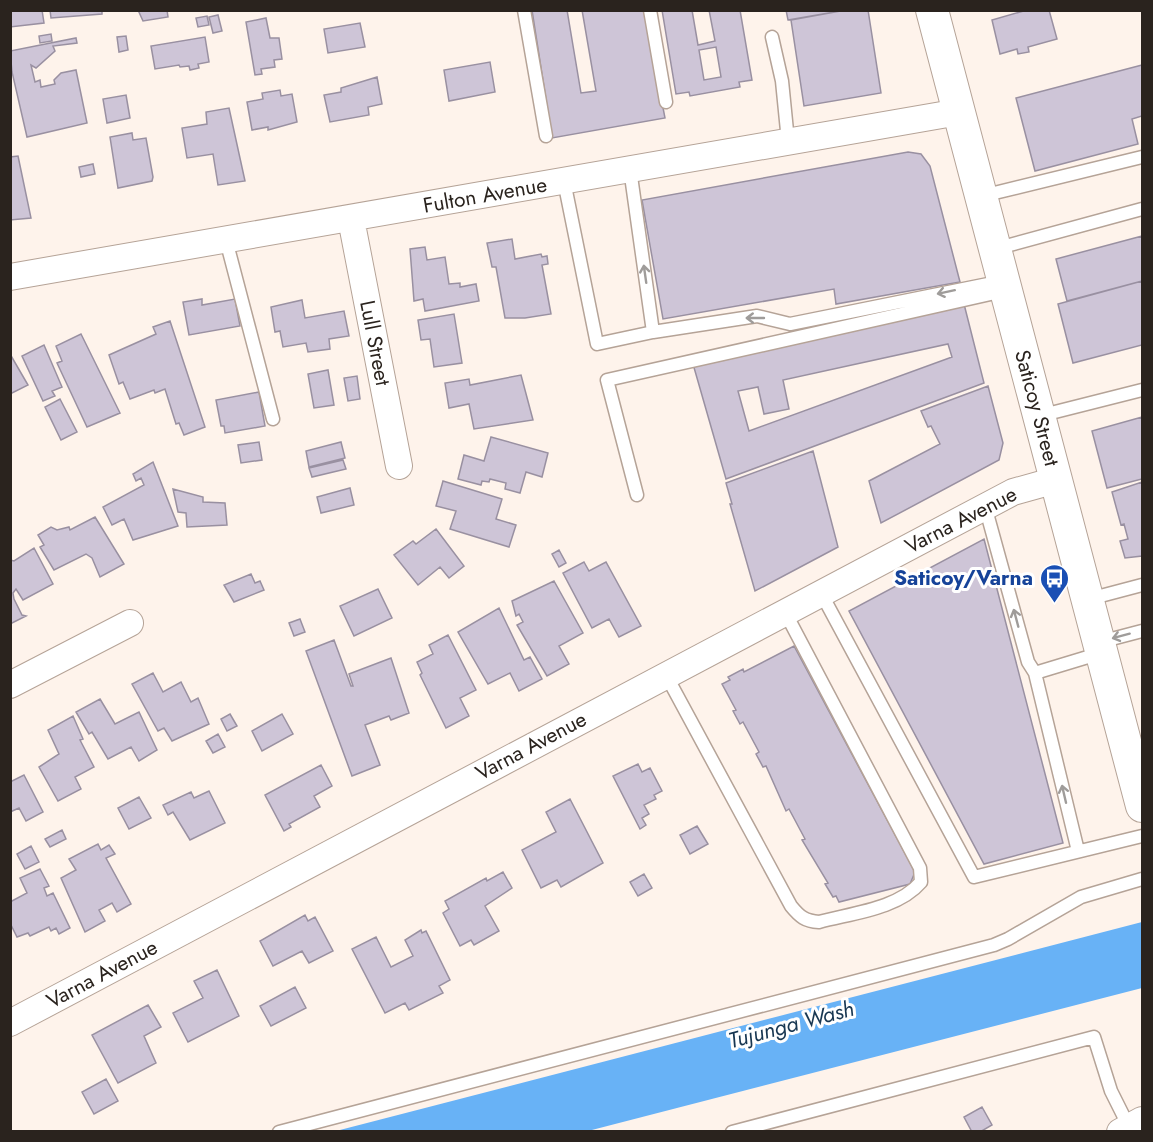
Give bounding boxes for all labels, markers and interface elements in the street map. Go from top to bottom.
street label: Fulton Avenue [421,169,549,221]
one-way arrow [639,265,650,285]
one-way arrow [937,287,956,299]
street label: Lull Street [352,298,398,388]
one-way arrow [746,312,765,324]
street label: Saticoy Street [1007,347,1067,469]
street label: Varna Avenue [900,479,1022,561]
bus stop icon: Saticoy/Varna [1038,562,1070,604]
place label: Saticoy/Varna [894,563,1033,593]
one-way arrow [1010,609,1022,628]
one-way arrow [1112,631,1131,643]
street label: Varna Avenue [470,704,592,788]
one-way arrow [1058,785,1070,804]
street label: Varna Avenue [41,932,163,1016]
water label: Tujunga Wash [725,992,857,1056]

